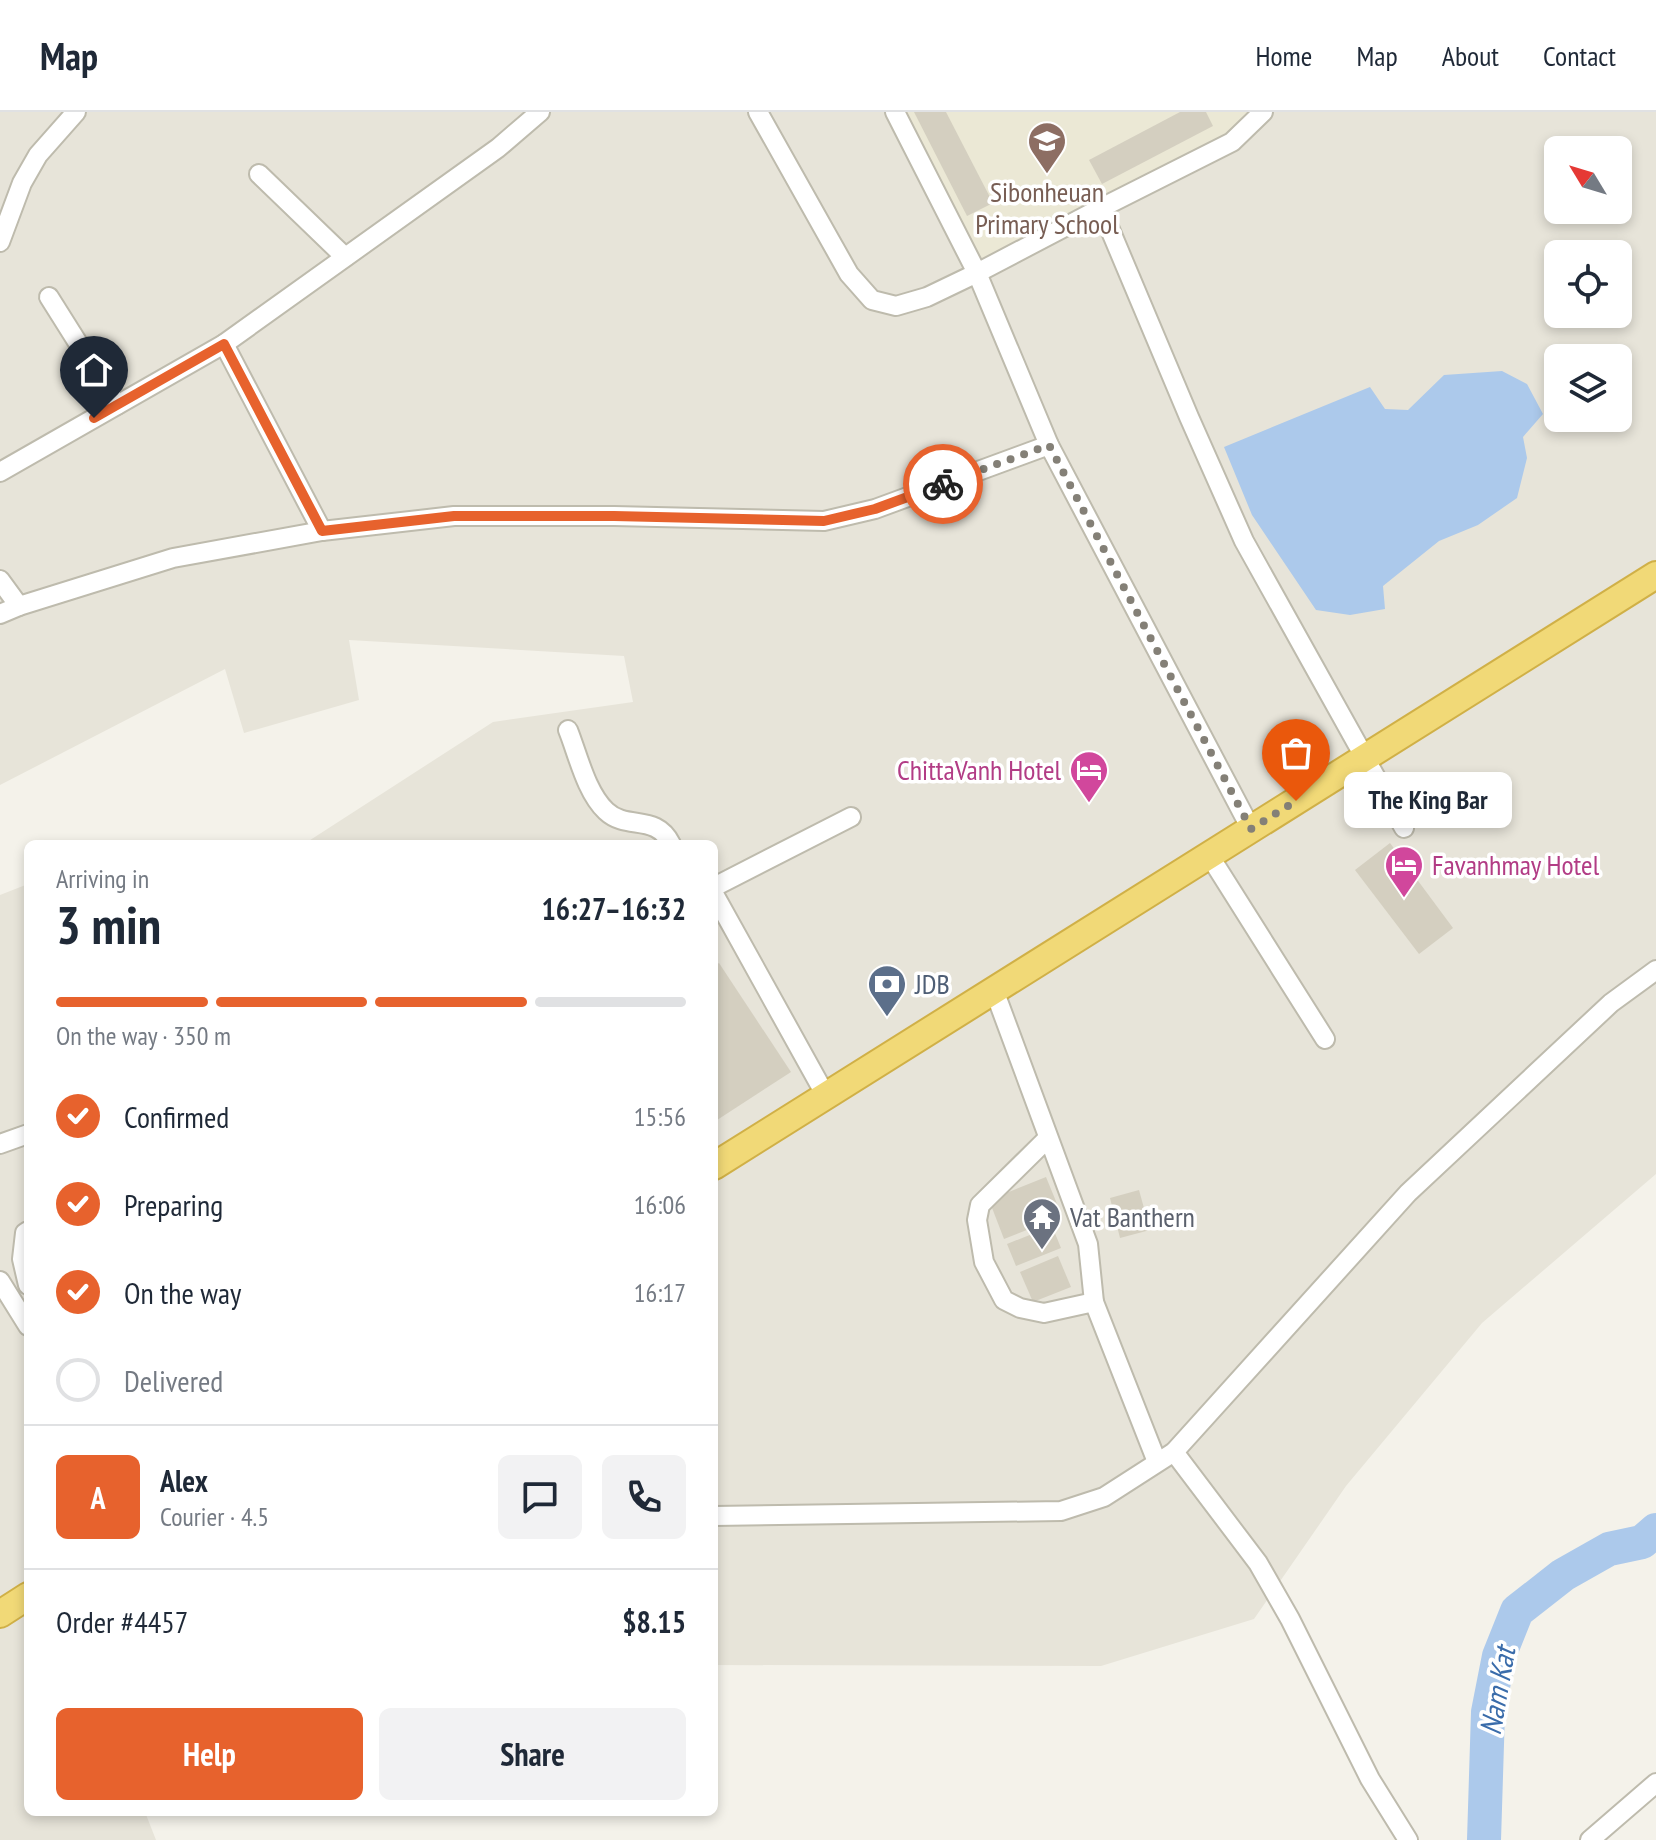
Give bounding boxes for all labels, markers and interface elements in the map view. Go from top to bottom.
text: Map [40,31,98,80]
text: Home [1256,37,1312,74]
text: Map [1356,37,1398,74]
text: About [1442,37,1499,74]
text: Contact [1543,37,1616,74]
school or university icon: Sibonheuan Primary School [1026,120,1068,175]
north arrow [1544,136,1632,224]
map controls [1544,136,1632,432]
place label: Sibonheuan Primary School [975,173,1119,242]
button: locate [1544,240,1632,328]
pin [60,336,128,418]
button: layers [1544,344,1632,432]
icon: home [72,348,116,392]
courier [903,444,983,524]
icon: bike [921,462,965,506]
pin [1262,719,1330,801]
icon: bag [1274,731,1318,775]
hotel icon: ChittaVanh Hotel [1068,749,1110,804]
place label: ChittaVanh Hotel [897,751,1061,788]
callout: The King Bar [1344,773,1512,829]
text: The King Bar [1368,783,1488,816]
hotel icon: Favanhmay Hotel [1383,844,1425,899]
place label: Favanhmay Hotel [1432,846,1600,883]
text: Arriving in [56,862,149,895]
text: 16:27–16:32 [542,889,686,928]
text: 3 min [56,891,161,958]
bank icon: JDB [866,963,908,1018]
place label: JDB [914,965,950,1002]
text: On the way · 350 m [56,1019,231,1052]
icon: check [56,1094,100,1138]
text: Confirmed [124,1097,229,1136]
text: 15:56 [634,1100,686,1133]
icon: check [56,1182,100,1226]
text: Preparing [124,1185,223,1224]
text: 16:06 [634,1188,686,1221]
temple icon: Vat Banthern [1021,1196,1063,1251]
place label: Vat Banthern [1069,1198,1195,1235]
icon: check [56,1270,100,1314]
text: On the way [124,1273,241,1312]
text: 16:17 [634,1276,686,1309]
text: Delivered [124,1361,223,1400]
button: chat [498,1455,582,1539]
button: phone [602,1455,686,1539]
text: Alex [160,1461,208,1500]
text: A [90,1478,106,1517]
text: Courier · 4.5 [160,1500,269,1533]
text: Order #4457 [56,1602,188,1641]
text: $8.15 [622,1602,686,1641]
water label: Nam Kat [1470,1640,1524,1738]
button: Help [56,1708,363,1800]
button: Share [379,1708,686,1800]

